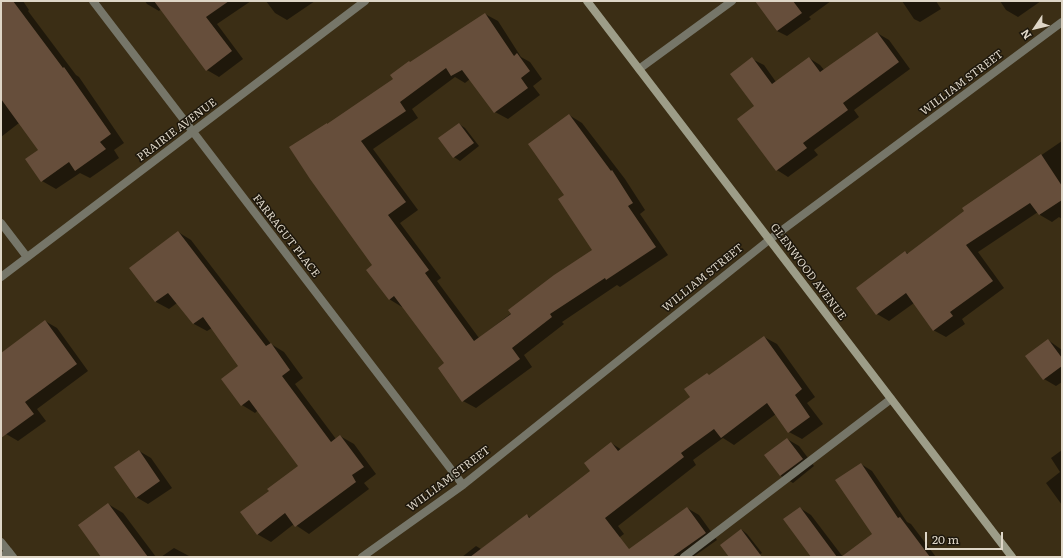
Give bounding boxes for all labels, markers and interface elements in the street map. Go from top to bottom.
north arrow [1015,8,1055,48]
text: N [1016,27,1034,43]
street label: WILLIAM STREET [918,47,1006,119]
street label: PRAIRIE AVENUE [135,96,219,164]
street label: FARRAGUT PLACE [250,192,322,280]
street label: GLENWOOD AVENUE [767,221,849,323]
street label: WILLIAM STREET [660,241,746,315]
street label: WILLIAM STREET [405,443,493,515]
scale bar [927,524,1005,550]
text: 20 m [932,530,959,548]

